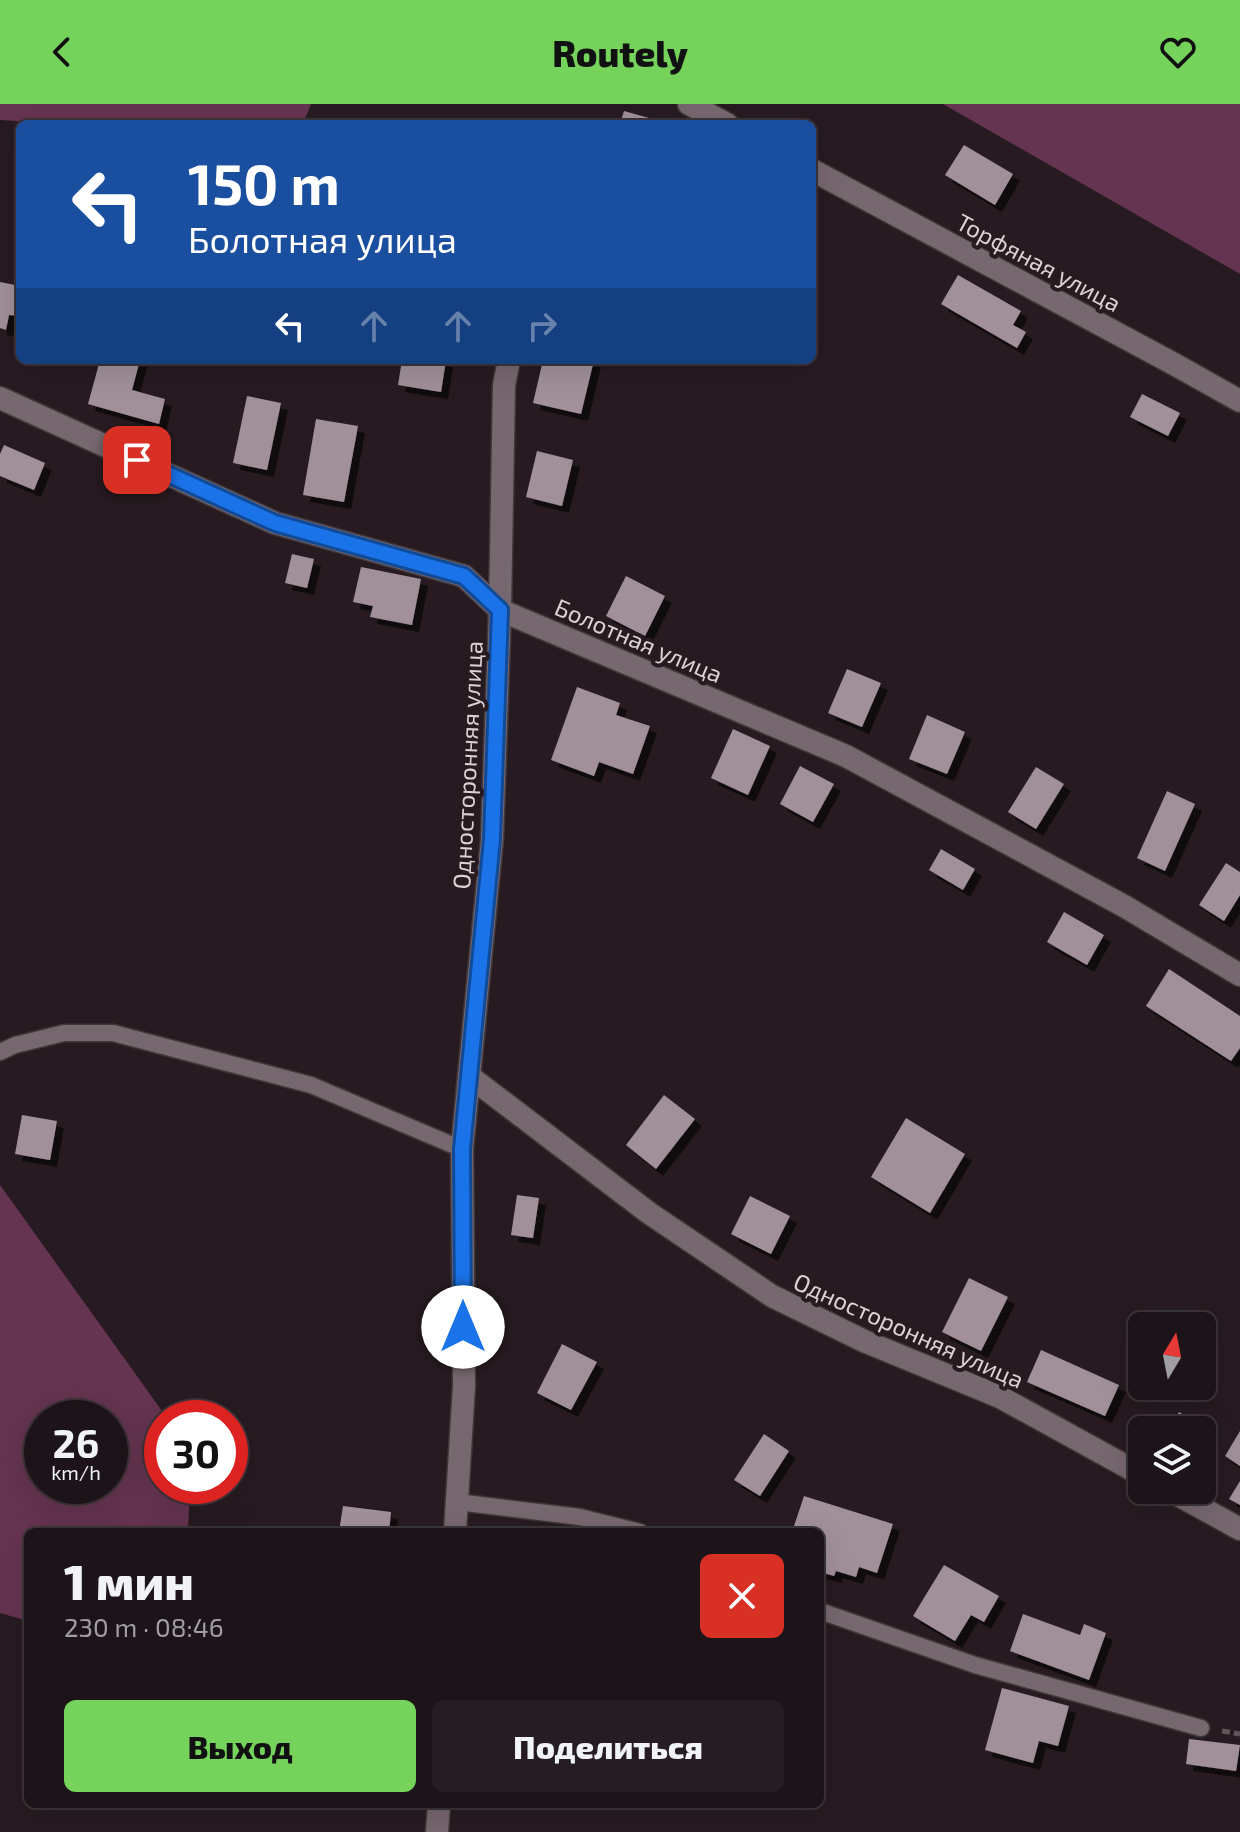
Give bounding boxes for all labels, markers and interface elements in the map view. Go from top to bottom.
icon: back [40,30,84,74]
icon: heart [1156,30,1200,74]
text: Routely [552,31,688,74]
text: 150 m [188,149,340,216]
icon: left [56,152,160,256]
street label: Торфяная улица [951,206,1126,318]
text: Болотная улица [188,217,457,260]
icon: left [268,304,312,348]
icon: ahead [352,304,396,348]
icon: ahead [436,304,480,348]
icon: right [520,304,564,348]
pin [103,426,171,494]
icon: arrive [115,438,159,482]
street label: Болотная улица [550,592,727,689]
street label: Односторонняя улица [446,640,489,890]
street label: Односторонняя улица [789,1266,1029,1395]
position arrow [421,1285,505,1369]
north arrow [1128,1312,1216,1400]
map controls [1128,1312,1216,1504]
speed limit sign: 30 [144,1400,248,1504]
button: layers [1128,1416,1216,1504]
text: 26 [53,1418,99,1466]
text: km/h [51,1460,101,1484]
text: 1 мин [64,1552,194,1610]
button: close [700,1554,784,1638]
text: 230 m · 08:46 [64,1611,224,1642]
button: Выход [64,1700,416,1792]
button: Поделиться [432,1700,784,1792]

